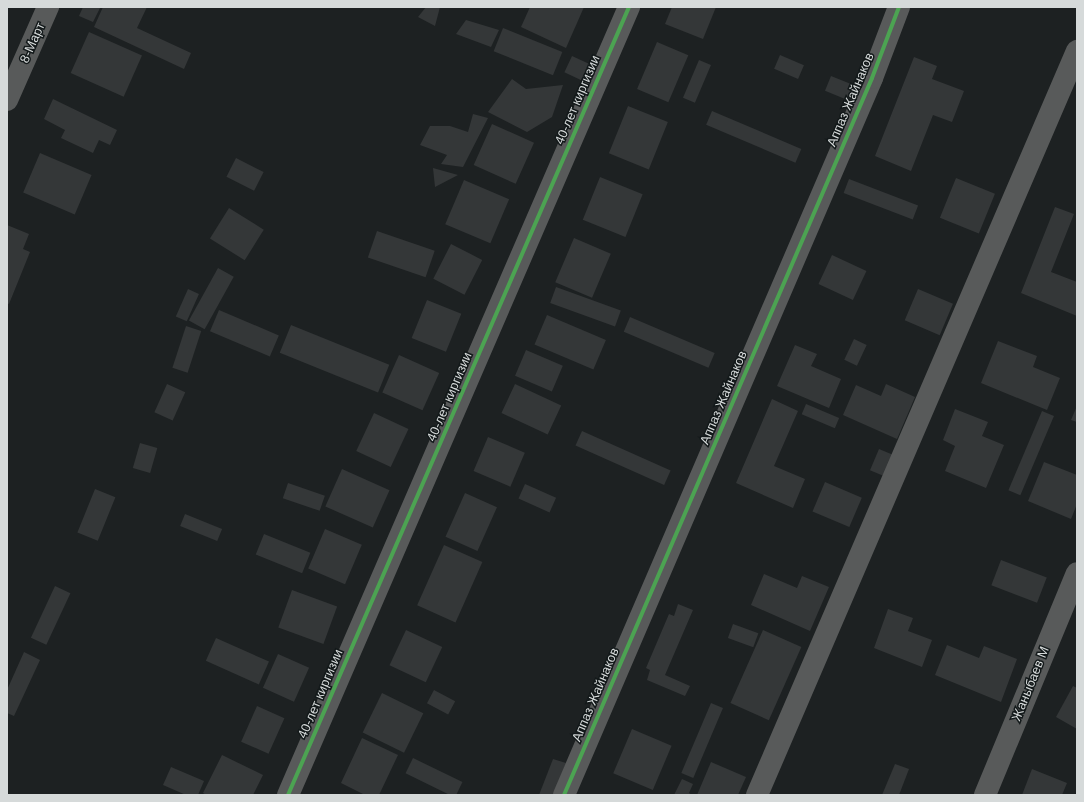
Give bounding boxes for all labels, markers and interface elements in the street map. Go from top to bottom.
street label: 8-Март [17,20,49,66]
street label: Аппаз Жайнаков [824,51,878,149]
street label: 40-лет киргизии [552,53,604,147]
street label: Аппаз Жайнаков [697,349,751,447]
street label: 40-лет киргизии [424,350,476,444]
street label: Жаныбаев М [1009,645,1053,723]
street label: Аппаз Жайнаков [569,646,623,744]
street label: 40-лет киргизии [295,647,347,741]

